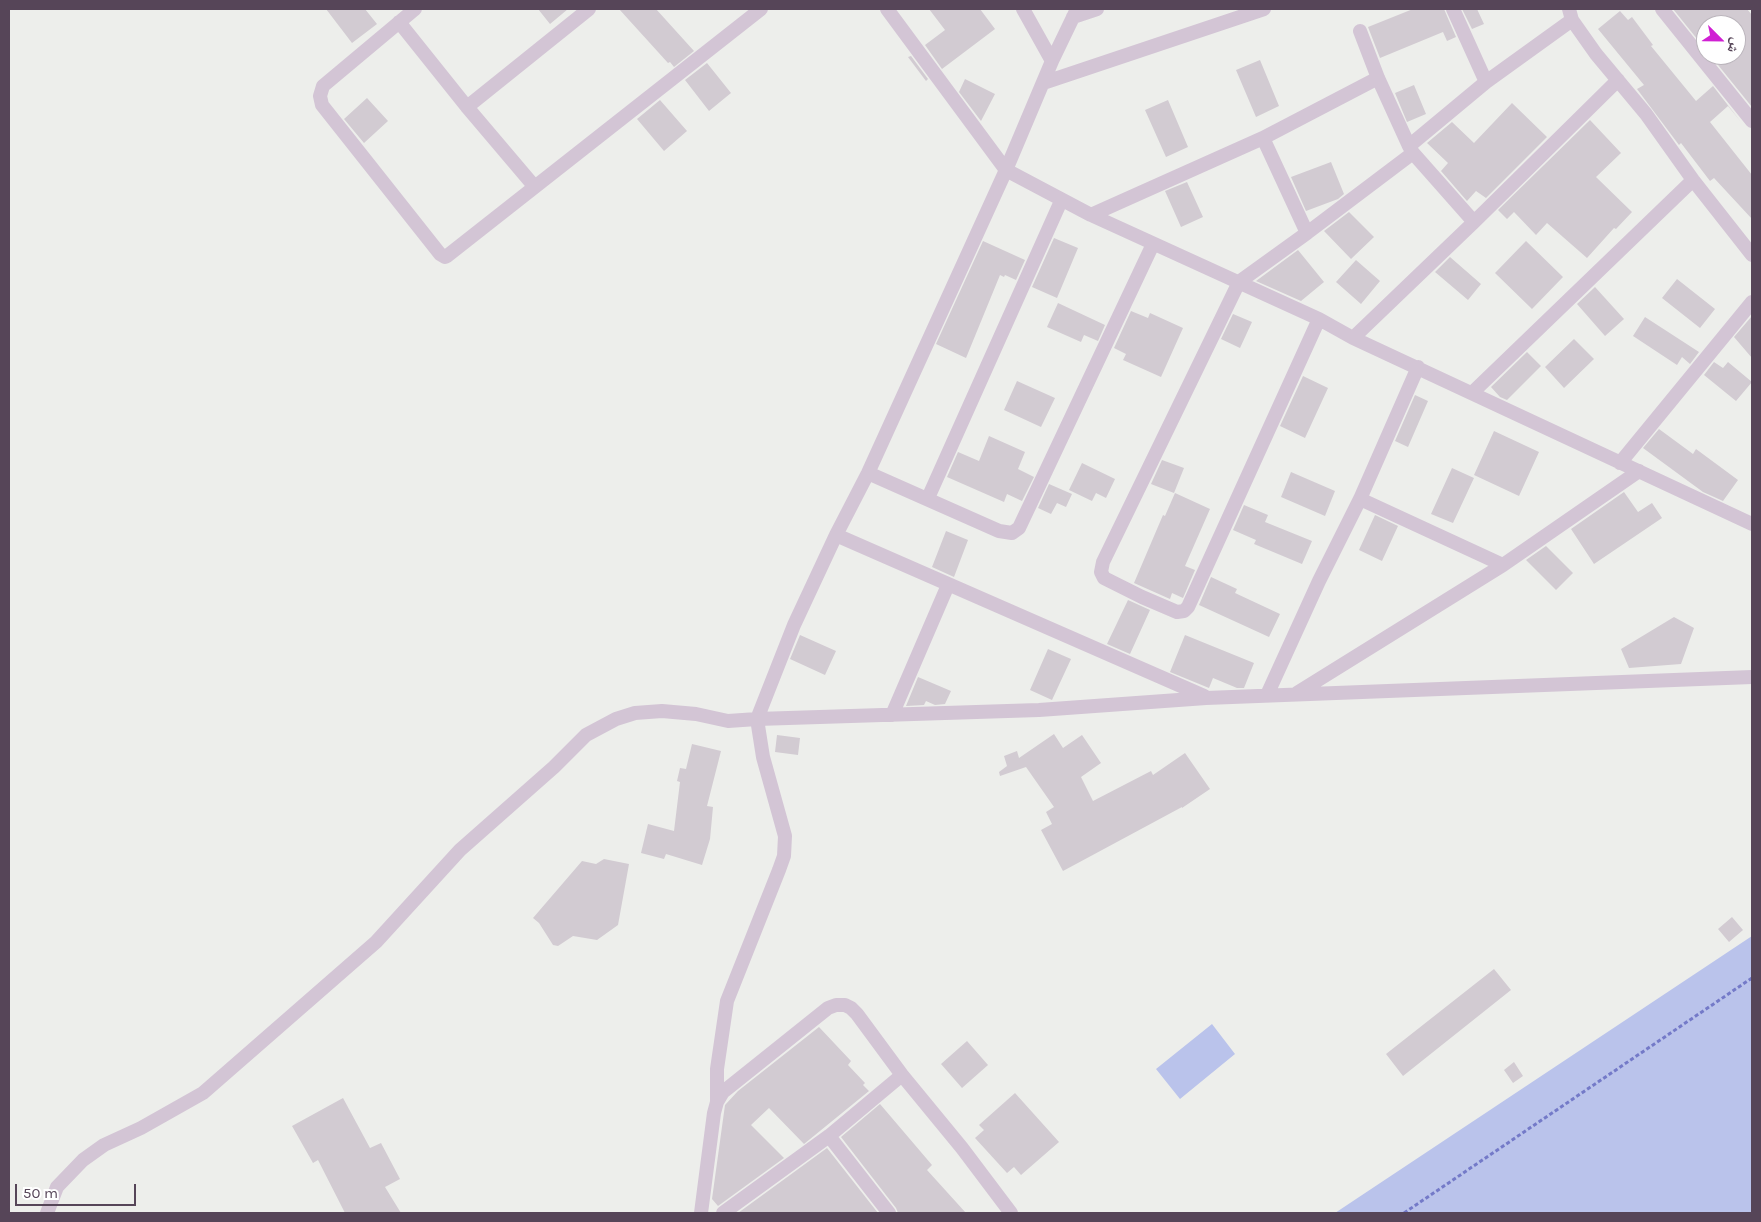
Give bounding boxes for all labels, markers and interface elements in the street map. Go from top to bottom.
north arrow [1696,15,1746,65]
text: ش [1724,35,1745,56]
scale bar [18,1174,139,1206]
text: 50 m [23,1184,58,1202]

